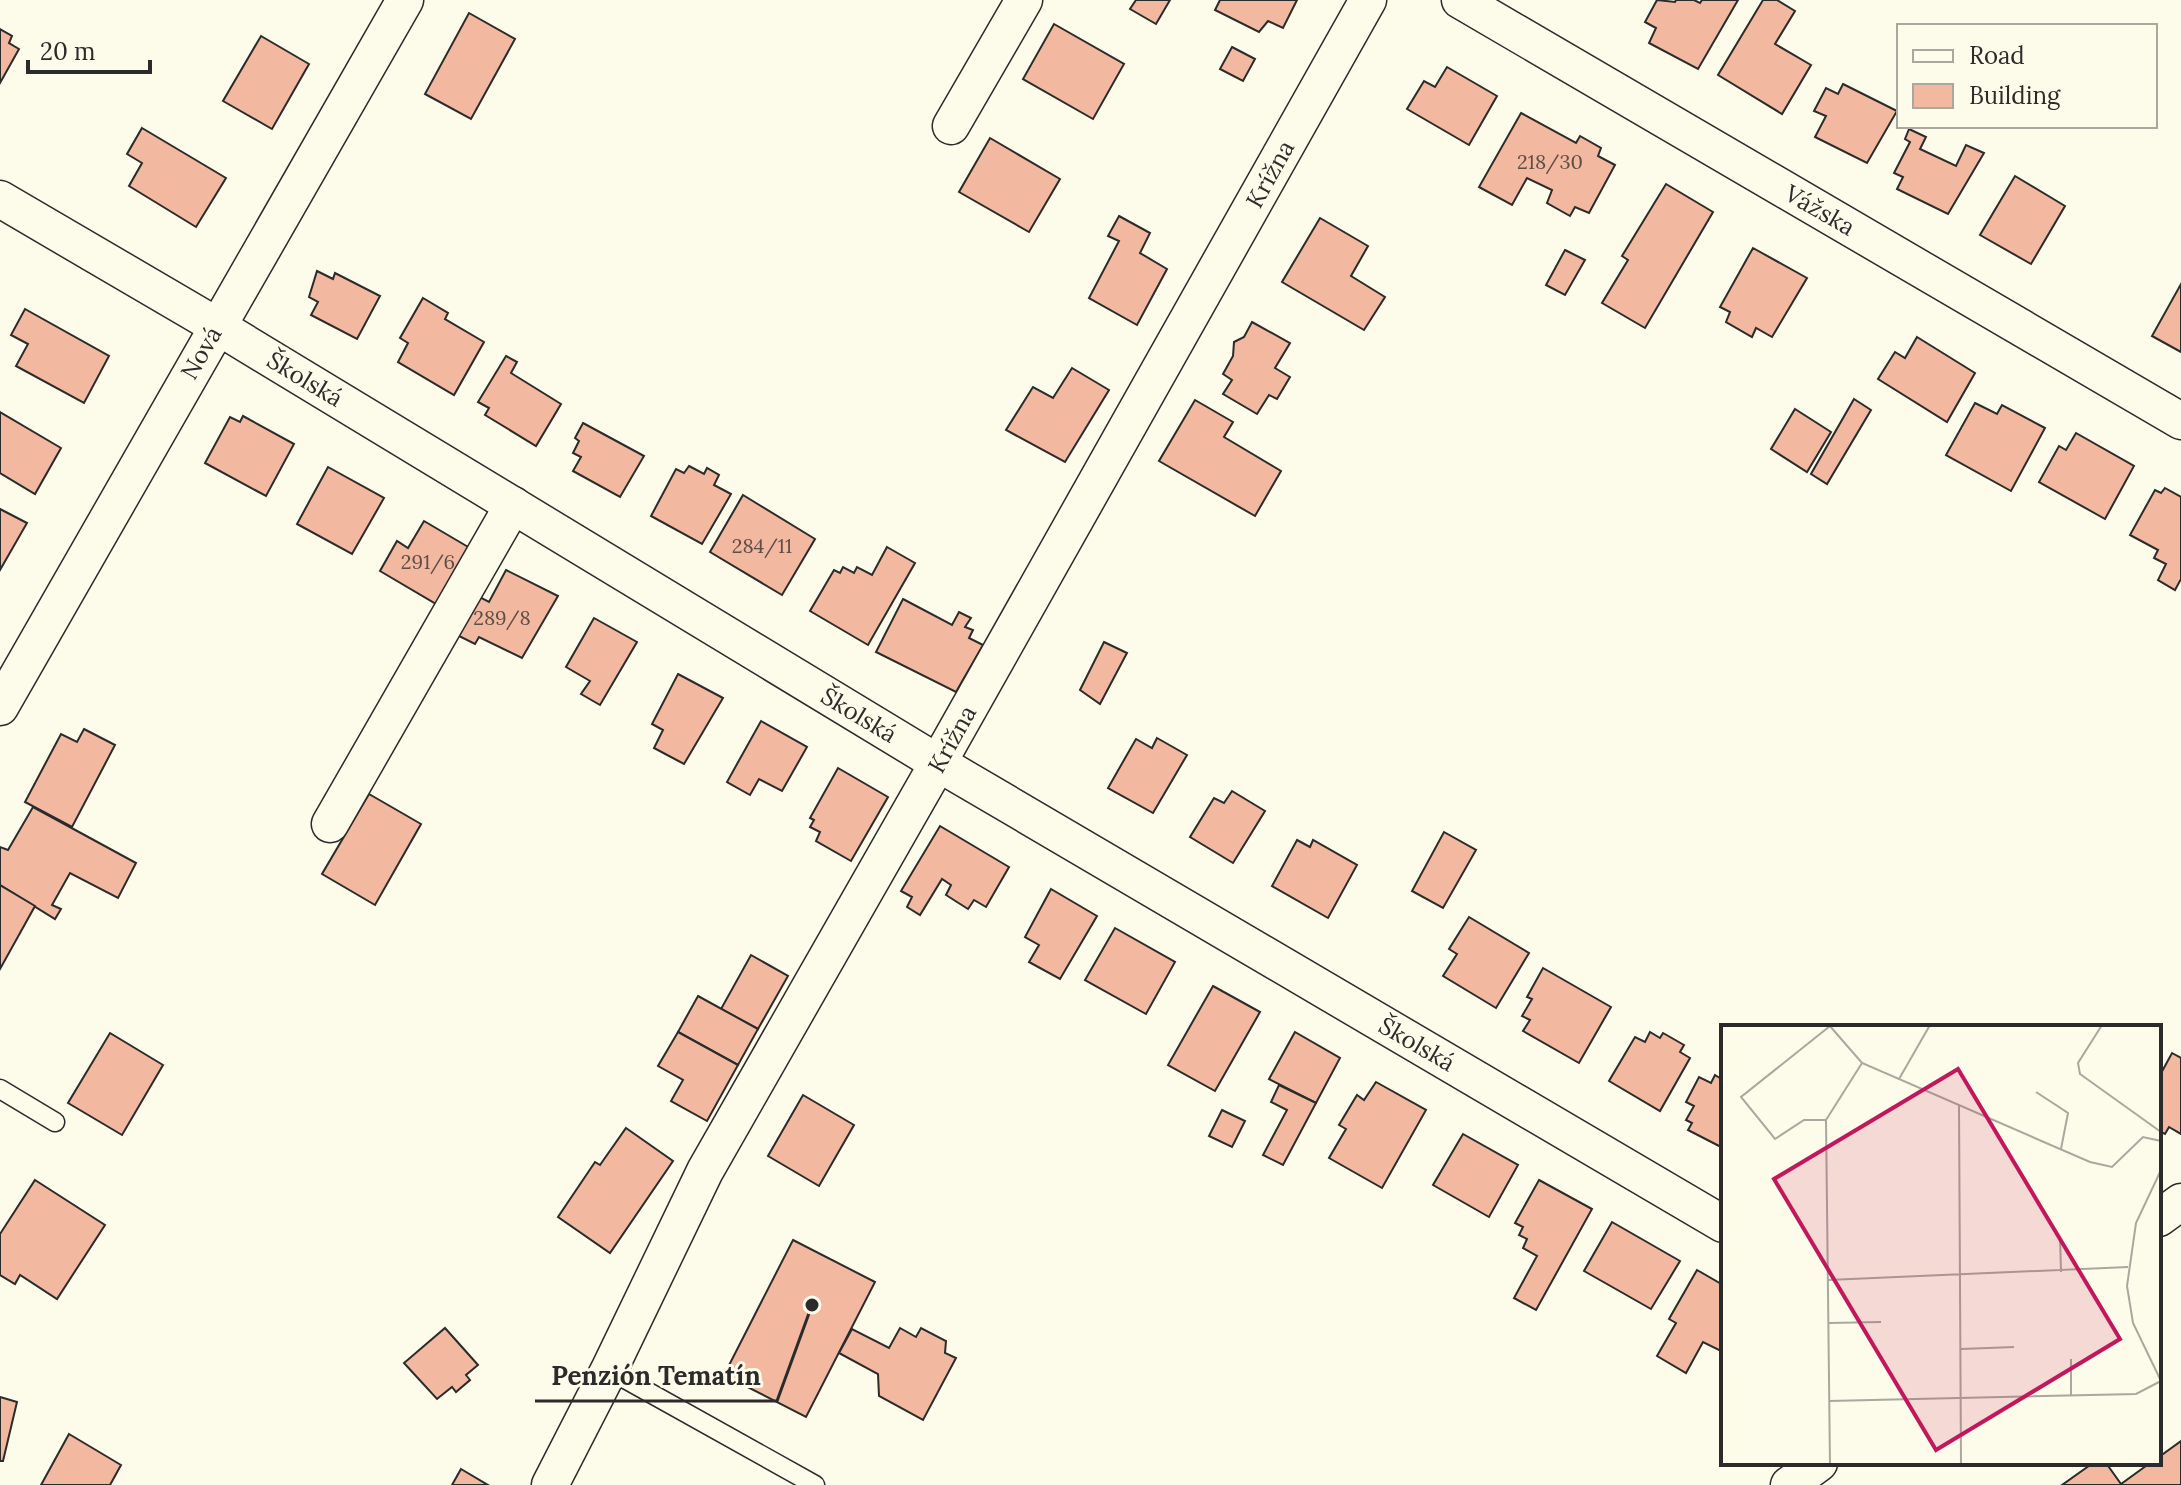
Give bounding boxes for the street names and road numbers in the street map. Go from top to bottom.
street label: Krížna [1239,135,1301,213]
street label: Vážska [1778,177,1861,242]
street label: Nová [174,321,228,385]
street label: Školská [261,343,349,414]
street label: Školská [815,679,903,750]
street label: Krížna [921,700,983,778]
street label: Školská [1373,1009,1461,1078]

